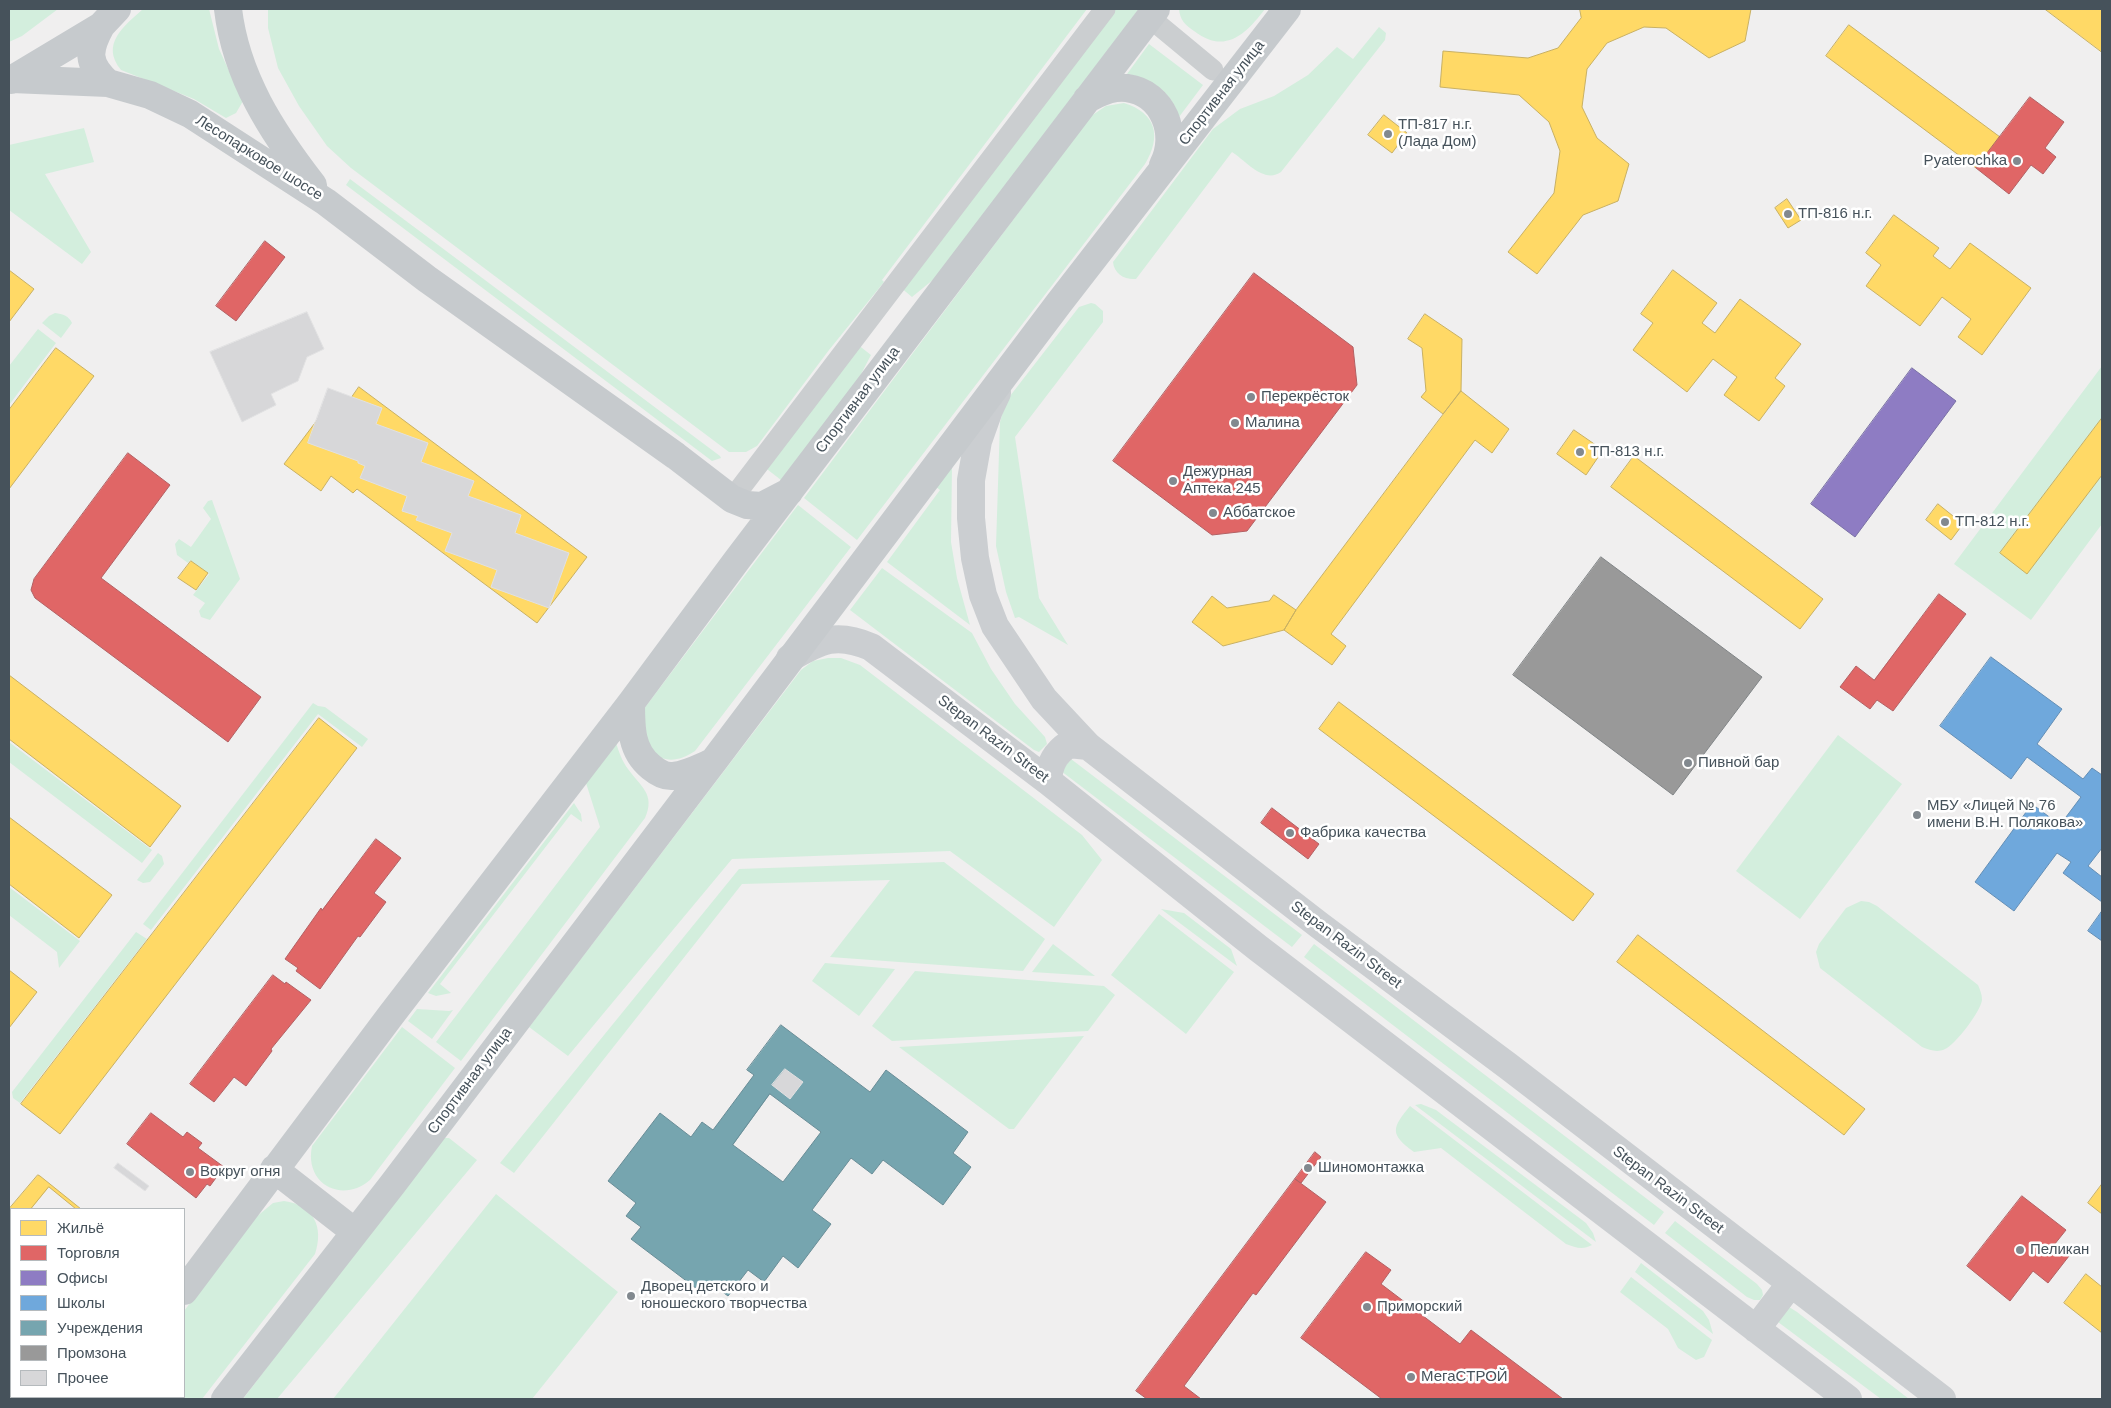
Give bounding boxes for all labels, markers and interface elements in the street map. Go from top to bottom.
street label: Спортивная улица [1175,37,1269,149]
street label: Лесопарковое шоссе [192,112,326,204]
place label: ТП-817 н.г. (Лада Дом) [1398,116,1476,151]
marker: ТП-817 н.г. (Лада Дом) [1382,128,1394,140]
place label: Pyaterochka [1924,152,2007,170]
marker: Pyaterochka [2011,155,2023,167]
place label: ТП-816 н.г. [1798,205,1872,223]
marker: ТП-816 н.г. [1782,208,1794,220]
street label: Спортивная улица [812,343,904,457]
place label: Перекрёсток [1261,388,1349,406]
marker: Перекрёсток [1245,391,1257,403]
place label: Малина [1245,414,1300,432]
marker: Малина [1229,417,1241,429]
place label: ТП-813 н.г. [1590,443,1664,461]
marker: ТП-813 н.г. [1574,446,1586,458]
place label: Дежурная Аптека 245 [1183,463,1261,498]
marker: Дежурная Аптека 245 [1167,475,1179,487]
place label: Аббатское [1223,504,1295,522]
marker: Аббатское [1207,507,1219,519]
place label: ТП-812 н.г. [1955,513,2029,531]
marker: ТП-812 н.г. [1939,516,1951,528]
street label: Stepan Razin Street [934,691,1052,787]
place label: Пивной бар [1698,754,1779,772]
marker: Пивной бар [1682,757,1694,769]
place label: МБУ «Лицей № 76 имени В.Н. Полякова» [1927,797,2083,832]
marker: МБУ «Лицей № 76 имени В.Н. Полякова» [1911,809,1923,821]
place label: Фабрика качества [1300,824,1426,842]
marker: Фабрика качества [1284,827,1296,839]
street label: Stepan Razin Street [1287,897,1405,993]
street label: Спортивная улица [424,1024,516,1138]
street label: Stepan Razin Street [1609,1142,1727,1238]
place label: Шиномонтажка [1318,1159,1424,1177]
marker: Шиномонтажка [1302,1162,1314,1174]
place label: Вокруг огня [200,1163,280,1181]
marker: Вокруг огня [184,1166,196,1178]
legend [10,1208,185,1398]
text: Жильё [57,1219,104,1236]
place label: Пеликан [2030,1241,2089,1259]
text: Торговля [57,1244,120,1261]
marker: Пеликан [2014,1244,2026,1256]
text: Офисы [57,1269,108,1286]
place label: Дворец детского и юношеского творчества [641,1278,807,1313]
marker: Дворец детского и юношеского творчества [625,1290,637,1302]
text: Школы [57,1294,105,1311]
place label: Приморский [1377,1298,1462,1316]
marker: Приморский [1361,1301,1373,1313]
text: Учреждения [57,1319,143,1336]
text: Промзона [57,1344,126,1361]
place label: МегаCТРОЙ [1421,1368,1508,1386]
text: Прочее [57,1369,109,1386]
marker: МегаCТРОЙ [1405,1371,1417,1383]

